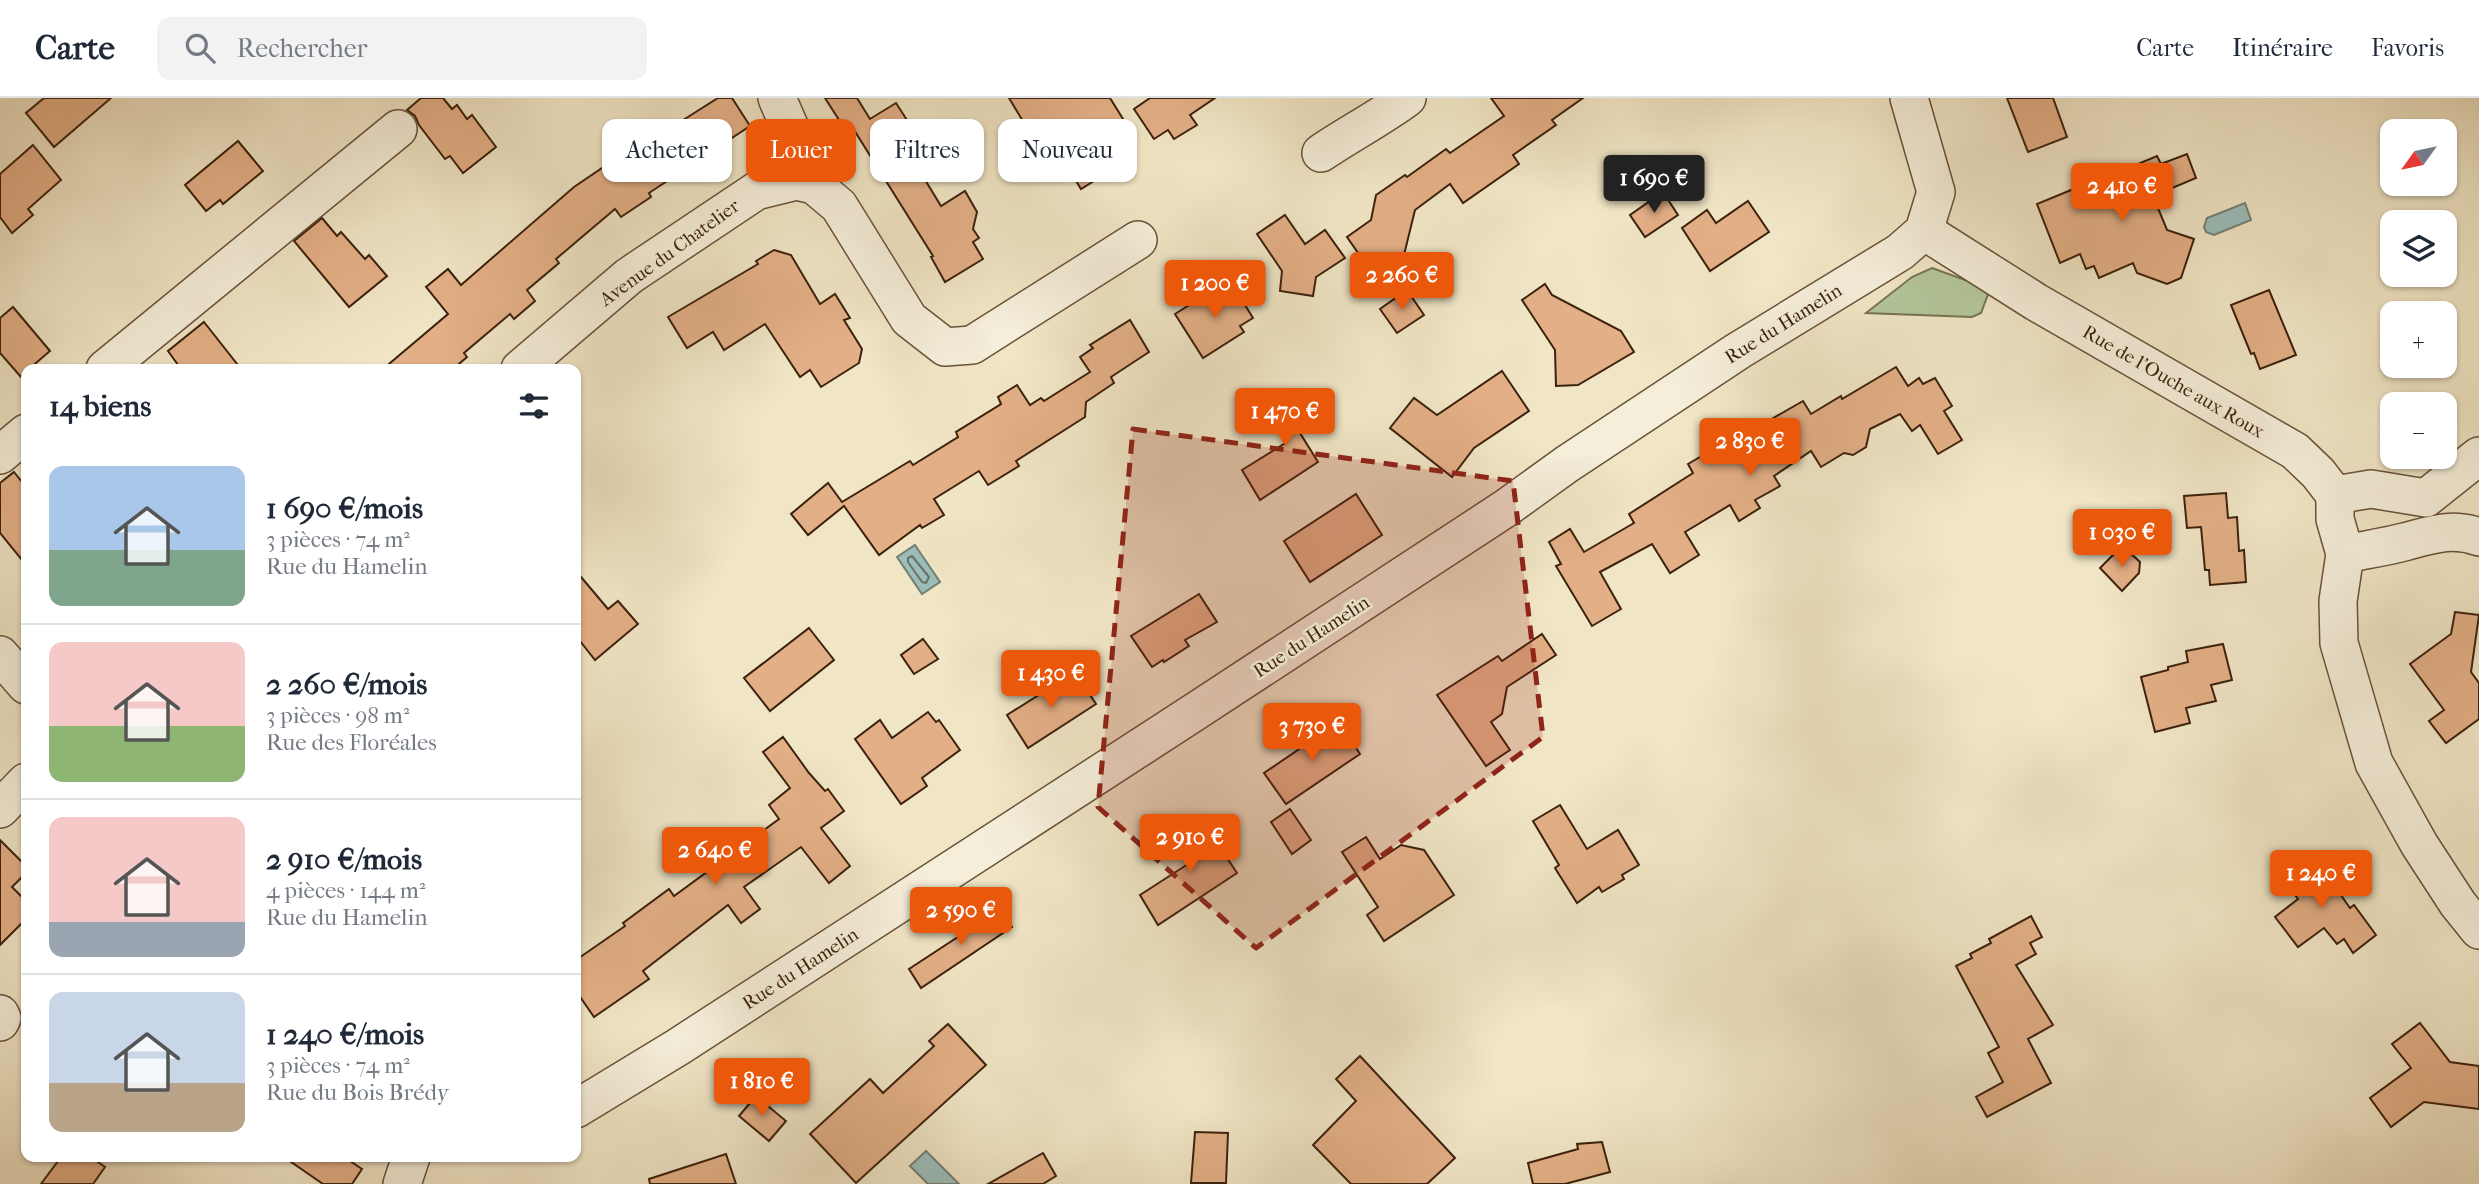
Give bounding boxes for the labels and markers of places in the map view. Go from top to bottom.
pin: 1 690 € [1589,156,1719,215]
pin: 2 410 € [2057,164,2187,223]
pin: 2 260 € [1337,252,1467,312]
pin: 1 200 € [1150,260,1280,320]
pin: 1 470 € [1220,388,1350,448]
pin: 2 830 € [1685,418,1815,478]
pin: 1 030 € [2057,510,2187,569]
pin: 1 430 € [986,650,1116,710]
pin: 3 730 € [1247,704,1377,763]
pin: 2 910 € [1125,814,1255,874]
pin: 2 640 € [650,828,780,887]
pin: 1 240 € [2256,850,2386,910]
pin: 2 590 € [896,888,1026,947]
pin: 1 810 € [697,1058,827,1118]

